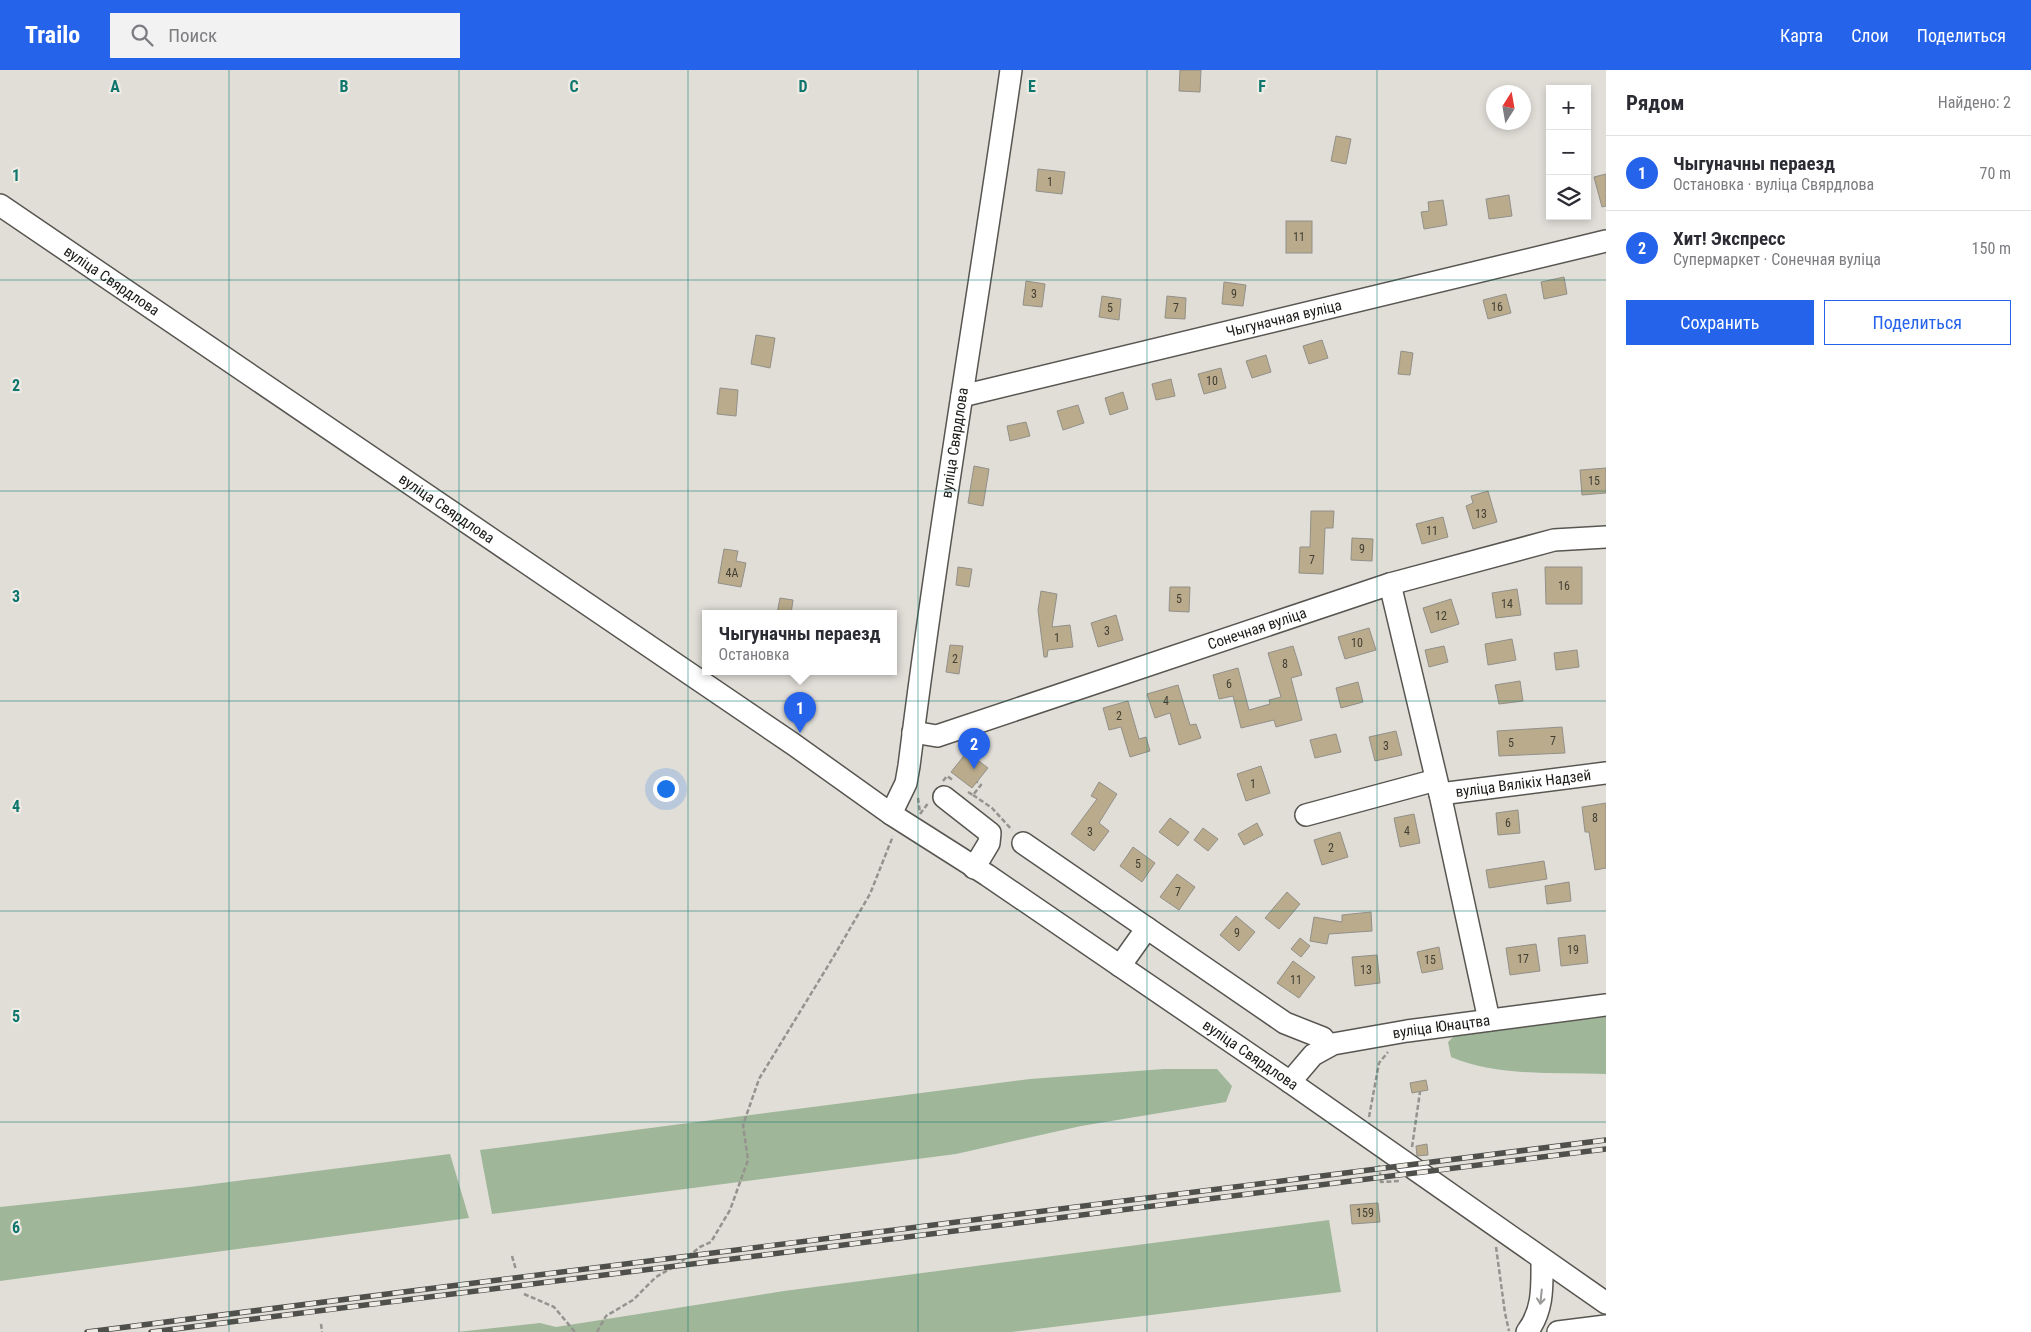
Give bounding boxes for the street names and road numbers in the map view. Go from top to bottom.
street label: вуліца Свярдлова [60,242,163,320]
street label: Чыгуначная вуліца [1224,296,1343,341]
street label: вуліца Свярдлова [937,386,972,499]
street label: вуліца Свярдлова [395,470,498,547]
street label: Сонечная вуліца [1205,604,1309,654]
street label: вуліца Вялікіх Надзей [1455,766,1592,801]
street label: вуліца Юнацтва [1391,1011,1491,1042]
street label: вуліца Свярдлова [1199,1016,1302,1094]

